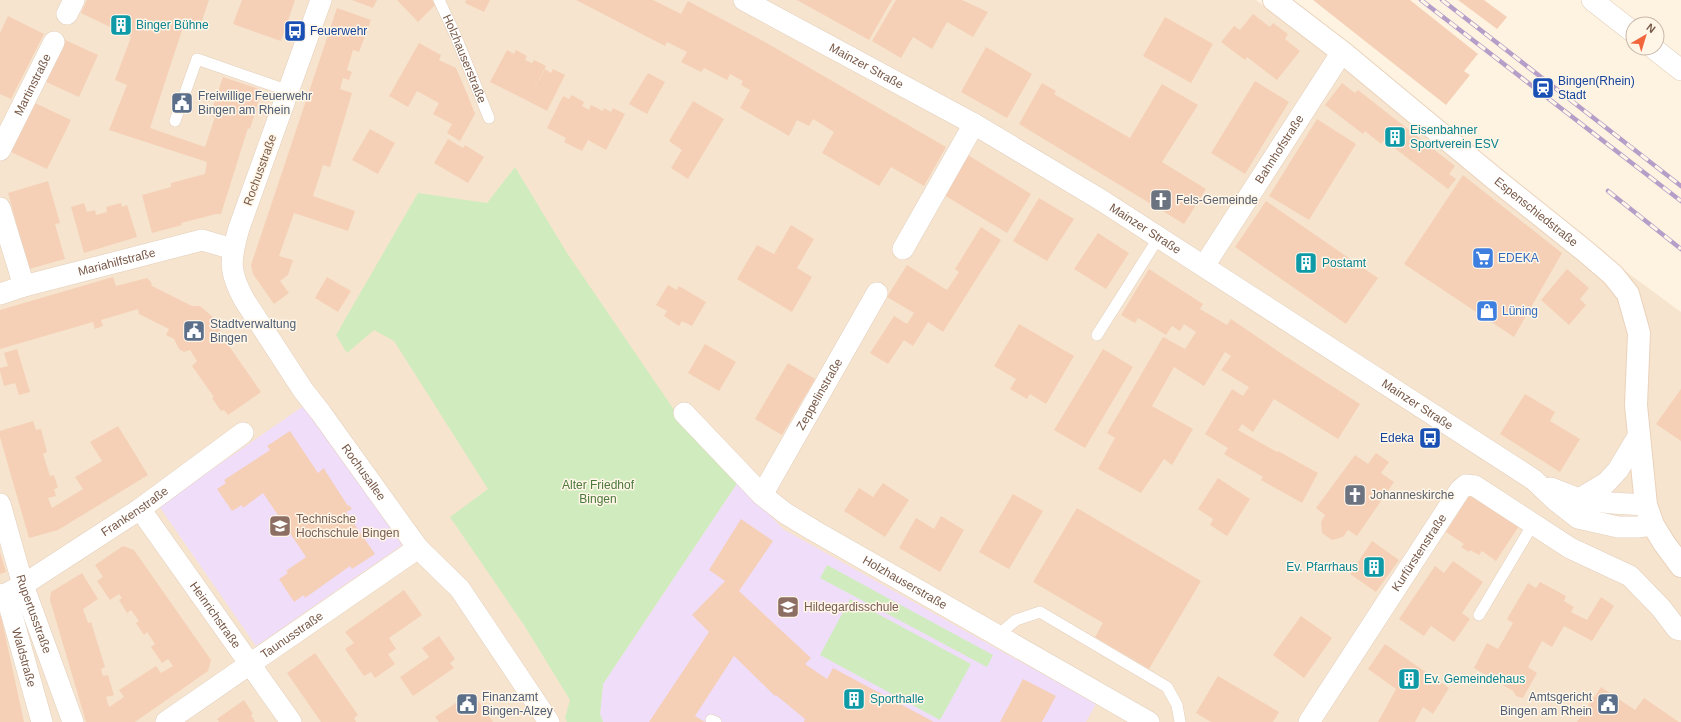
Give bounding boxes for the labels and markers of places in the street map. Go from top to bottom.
building icon: Binger Bühne [108,12,134,38]
place label: Binger Bühne [136,18,209,32]
bus stop icon: Feuerwehr [282,18,308,44]
place label: Feuerwehr [310,24,367,38]
place label: Bingen(Rhein) Stadt [1558,74,1635,102]
station icon: Bingen(Rhein) Stadt [1530,75,1556,101]
place label: Freiwillige Feuerwehr Bingen am Rhein [198,89,312,117]
public building icon: Freiwillige Feuerwehr Bingen am Rhein [169,90,195,116]
place label: Eisenbahner Sportverein ESV [1410,123,1499,151]
building icon: Eisenbahner Sportverein ESV [1382,124,1408,150]
church icon: Fels-Gemeinde [1148,187,1174,213]
place label: Fels-Gemeinde [1176,193,1258,207]
supermarket icon: EDEKA [1470,245,1496,271]
building icon: Postamt [1293,250,1319,276]
place label: EDEKA [1498,251,1539,265]
place label: Postamt [1322,256,1367,270]
shop icon: Lüning [1474,298,1500,324]
place label: Lüning [1502,304,1538,318]
place label: Stadtverwaltung Bingen [210,317,296,345]
public building icon: Stadtverwaltung Bingen [181,318,207,344]
bus stop icon: Edeka [1417,425,1443,451]
place label: Edeka [1380,431,1414,445]
church icon: Johanneskirche [1342,482,1368,508]
place label: Johanneskirche [1370,488,1454,502]
place label: Technische Hochschule Bingen [296,512,399,540]
school or university icon: Technische Hochschule Bingen [267,513,293,539]
building icon: Ev. Pfarrhaus [1361,554,1387,580]
place label: Ev. Pfarrhaus [1286,560,1358,574]
school or university icon: Hildegardisschule [775,594,801,620]
place label: Hildegardisschule [804,600,899,614]
building icon: Ev. Gemeindehaus [1396,666,1422,692]
place label: Ev. Gemeindehaus [1424,672,1525,686]
building icon: Sporthalle [841,686,867,712]
place label: Finanzamt Bingen-Alzey [482,690,553,718]
place label: Amtsgericht Bingen am Rhein [1500,690,1593,718]
public building icon: Finanzamt Bingen-Alzey [454,691,480,717]
public building icon: Amtsgericht Bingen am Rhein [1595,691,1621,717]
place label: Sporthalle [870,692,924,706]

